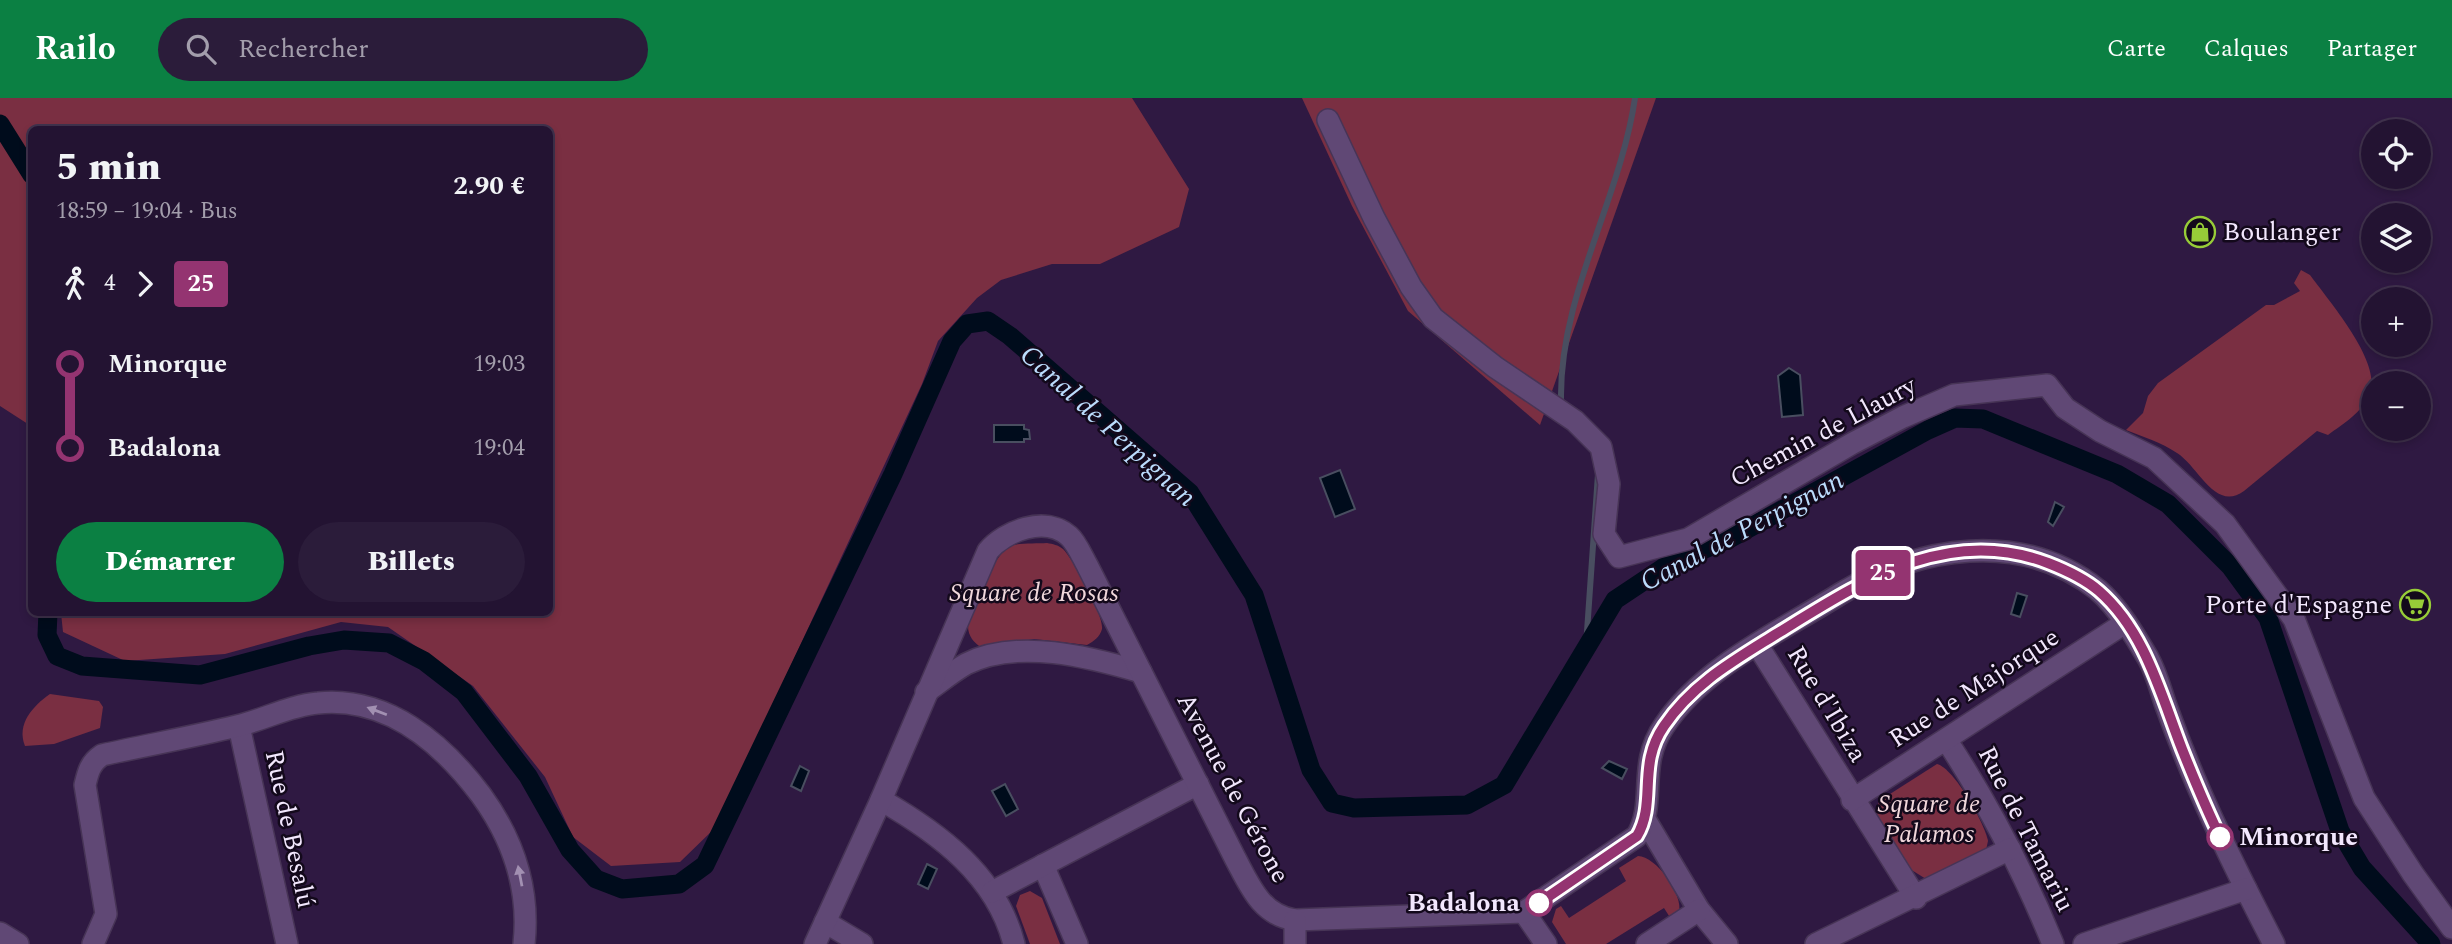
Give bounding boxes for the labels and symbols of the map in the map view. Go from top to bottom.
place label: Boulanger [2223,212,2341,252]
shop icon: Boulanger [2183,215,2217,249]
water label: Canal de Perpignan [1010,335,1206,518]
street label: Chemin de Llaury [1722,365,1925,498]
water label: Canal de Perpignan [1632,459,1852,603]
line badge: 25 [1852,550,1914,596]
park label: Square de Rosas [949,573,1119,613]
place label: Porte d'Espagne [2205,585,2392,625]
supermarket icon: Porte d'Espagne [2398,588,2432,622]
street label: Rue de Majorque [1881,618,2067,758]
street label: Rue d'Ibiza [1776,638,1878,770]
street label: Avenue de Gérone [1166,686,1300,890]
one-way arrow [366,705,387,716]
street label: Rue de Tamariu [1967,739,2085,919]
street label: Rue de Besalú [254,746,326,912]
park label: Square de Palamos [1878,784,1980,854]
place label: Minorque [2239,817,2358,857]
marker: Minorque [2207,824,2233,850]
one-way arrow [515,865,526,887]
place label: Badalona [1407,883,1521,923]
marker: Badalona [1526,890,1552,916]

